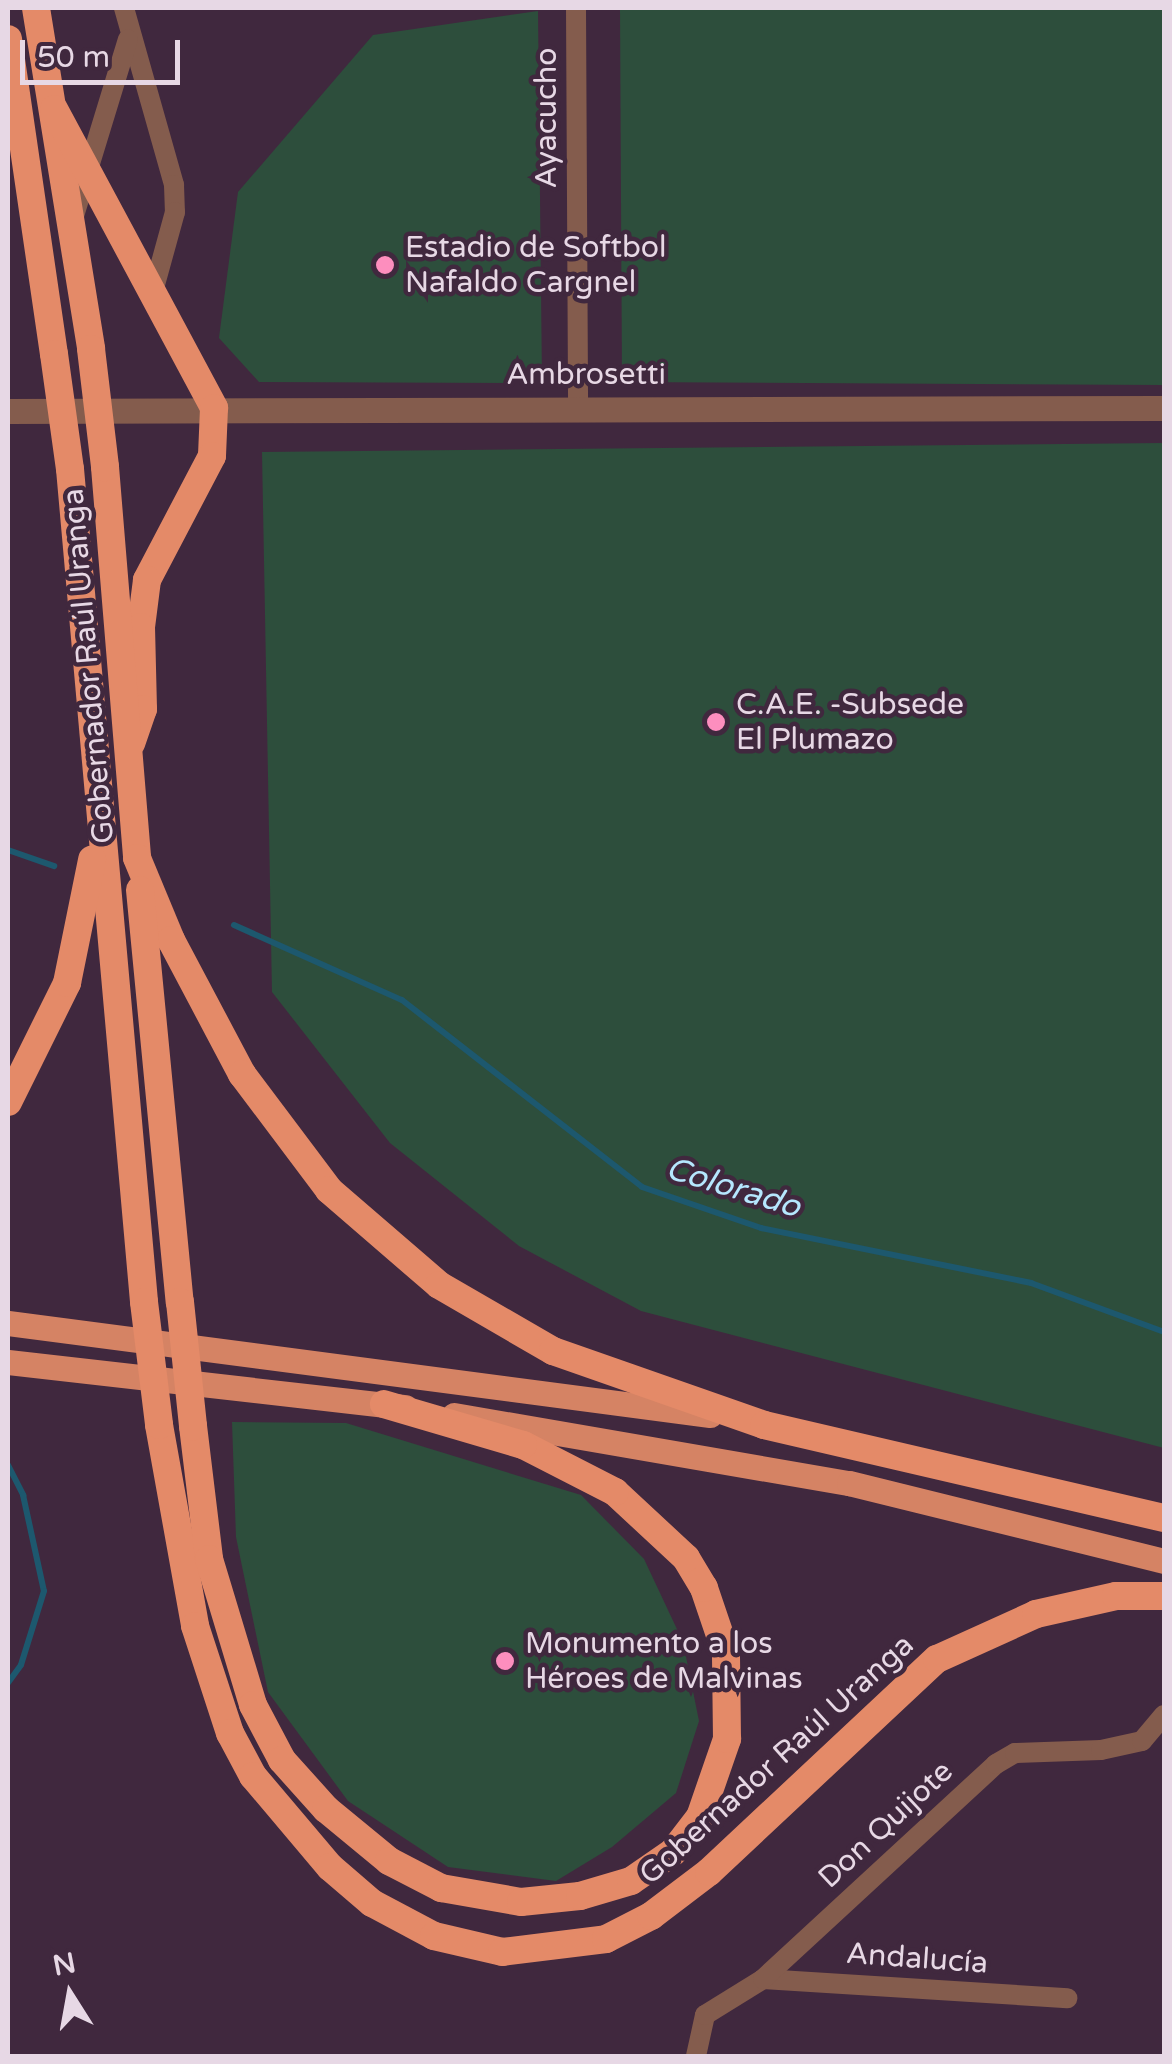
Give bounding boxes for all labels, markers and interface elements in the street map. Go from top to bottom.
scale bar [25,20,185,82]
text: 50 m [37,39,110,76]
street label: Ayacucho [529,48,565,188]
place label: Estadio de Softbol Nafaldo Cargnel [405,230,667,300]
marker: Estadio de Softbol Nafaldo Cargnel [374,254,396,276]
street label: Ambrosetti [506,357,666,393]
street label: Gobernador Raúl Uranga [56,487,122,845]
place label: C.A.E. -Subsede El Plumazo [736,687,964,758]
marker: C.A.E. -Subsede El Plumazo [705,711,727,733]
water label: Colorado [661,1149,805,1227]
place label: Monumento a los Héroes de Malvinas [525,1626,803,1696]
street label: Gobernador Raúl Uranga [633,1627,921,1893]
marker: Monumento a los Héroes de Malvinas [494,1650,516,1672]
street label: Don Quijote [812,1754,960,1896]
street label: Andalucía [845,1936,989,1982]
north arrow [20,1944,120,2044]
text: N [50,1946,79,1983]

